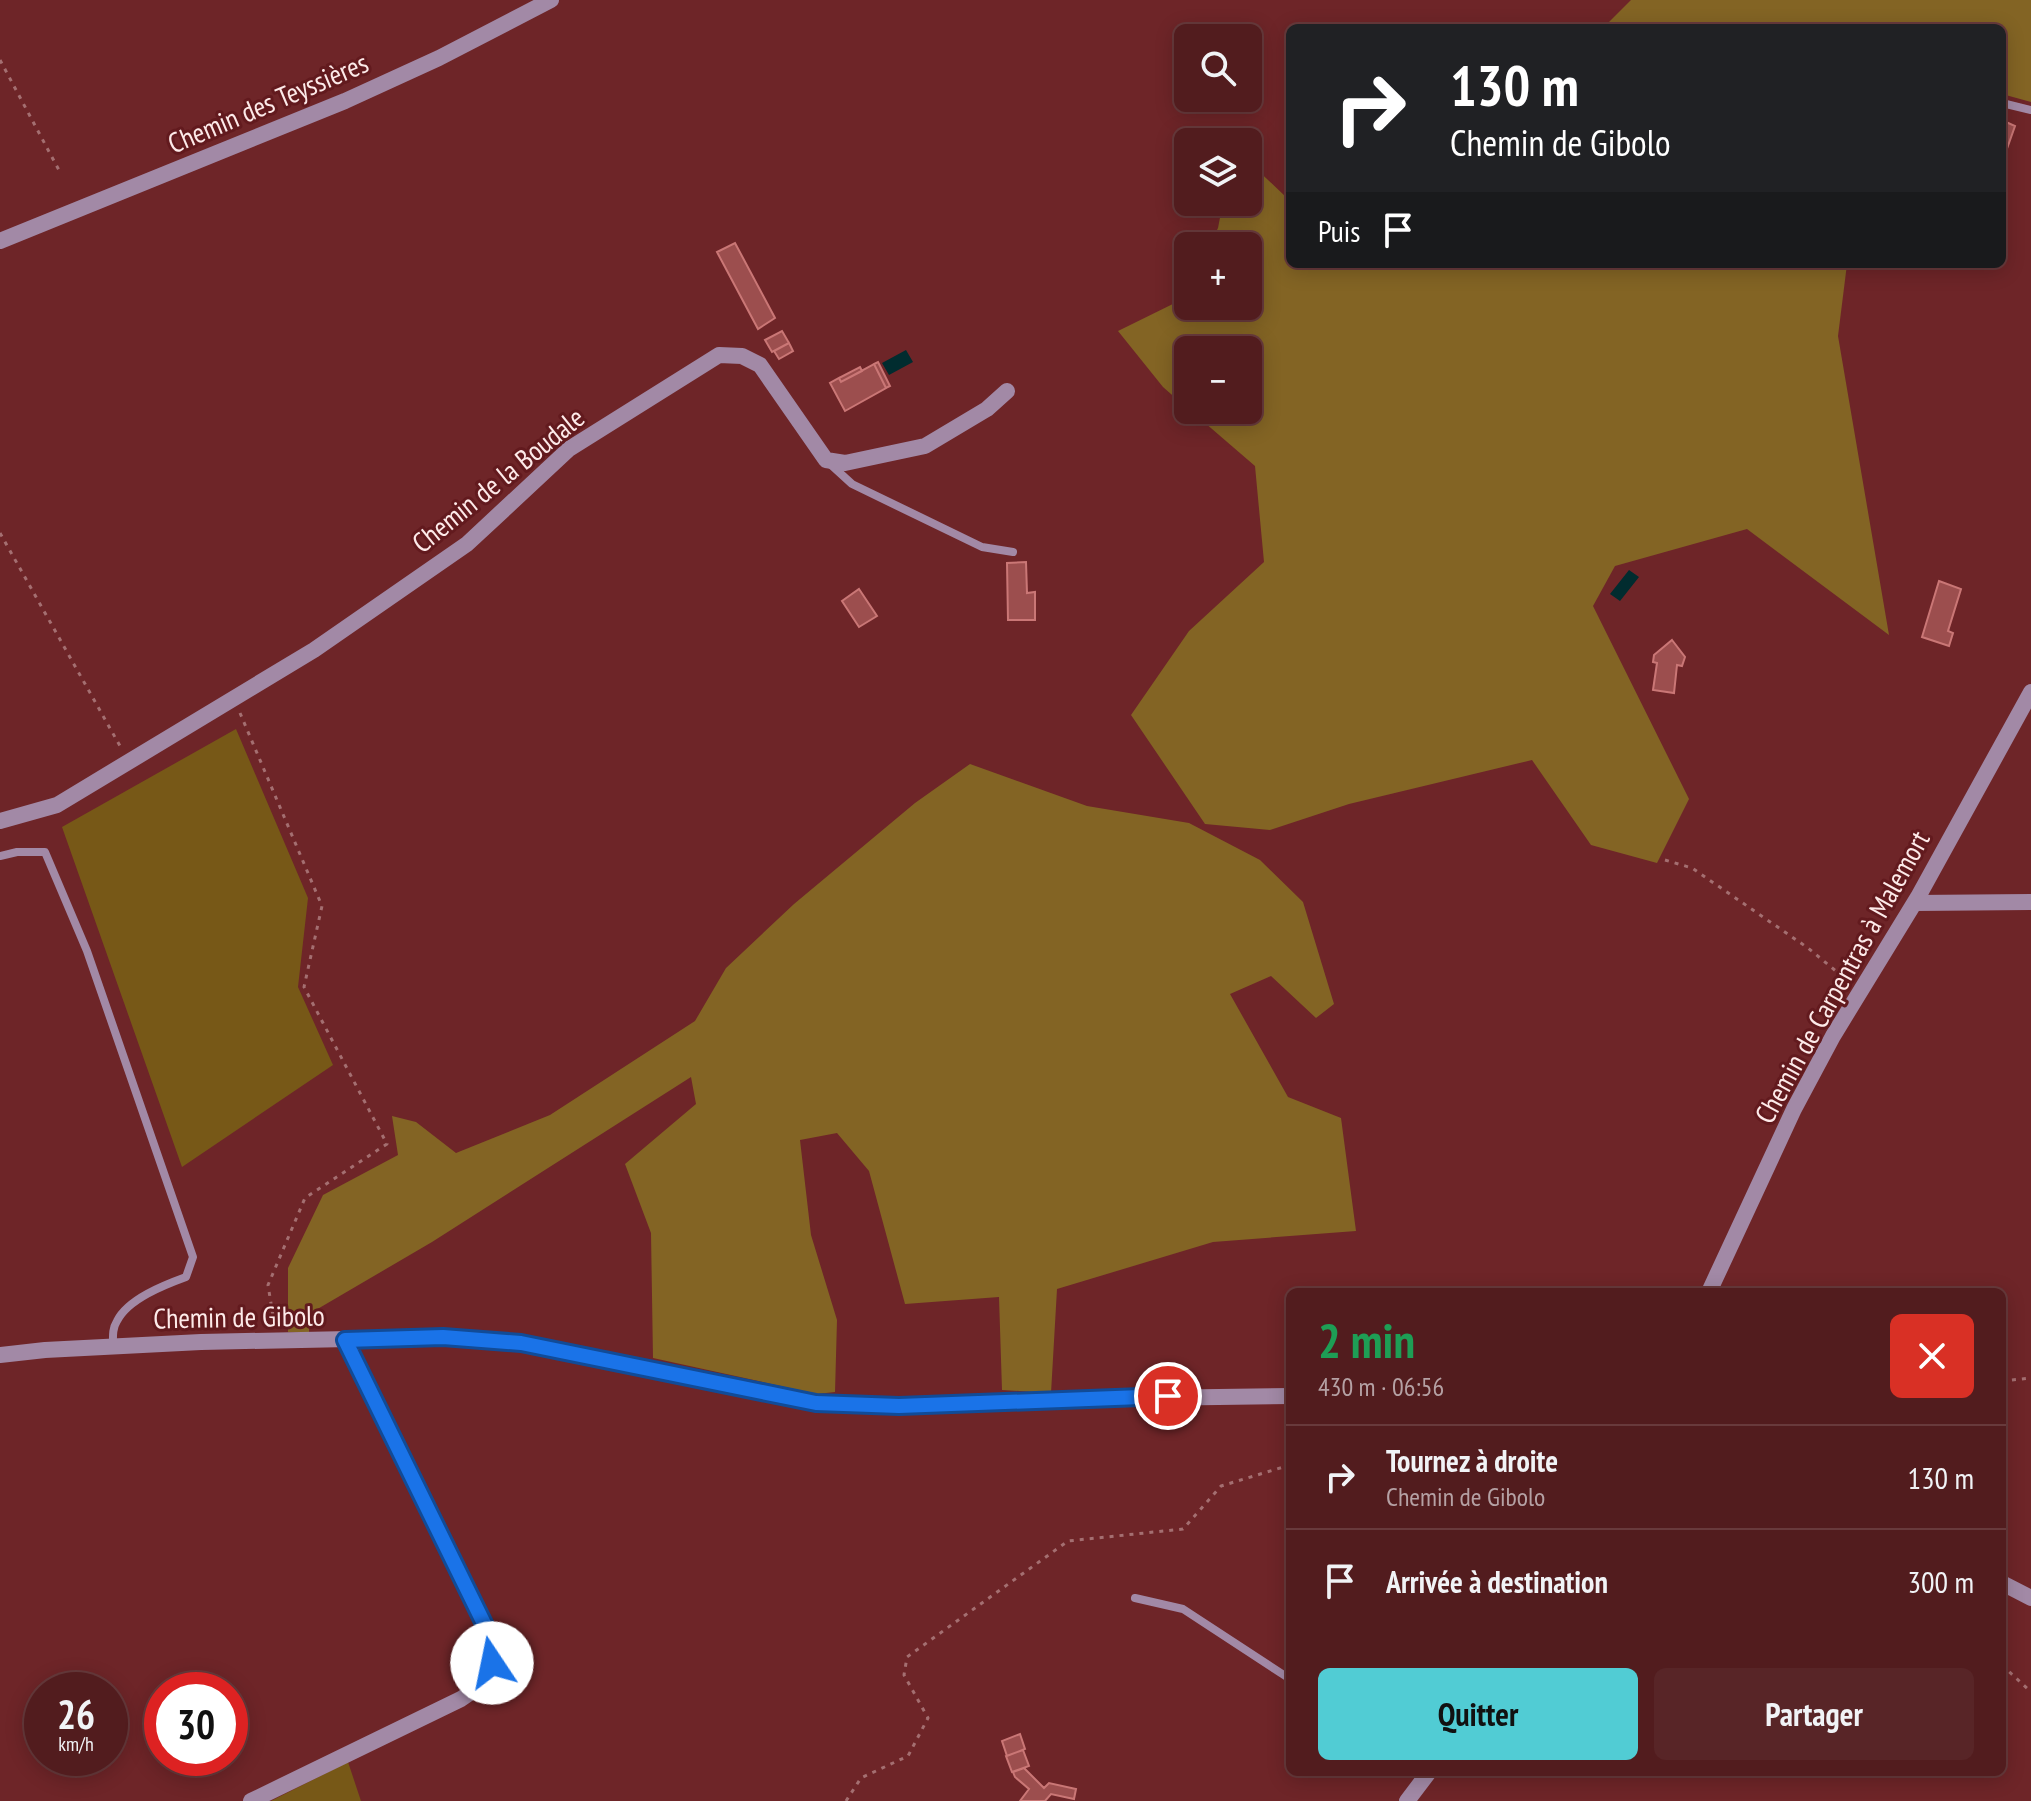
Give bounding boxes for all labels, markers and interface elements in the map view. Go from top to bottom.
map controls [1174,24,1262,424]
button: search [1174,24,1262,112]
street label: Chemin des Teyssières [162,44,374,161]
text: 130 m [1450,49,1579,121]
icon: right [1318,56,1422,160]
text: Chemin de Gibolo [1450,119,1671,166]
button: layers [1174,128,1262,216]
icon: arrive [1376,208,1420,252]
text: Puis [1318,211,1360,250]
button: + [1174,232,1262,320]
button: − [1174,336,1262,424]
street label: Chemin de la Boudale [404,399,591,560]
street label: Chemin de Carpentras à Malemort [1746,824,1938,1130]
street label: Chemin de Gibolo [153,1297,325,1336]
text: 2 min [1318,1309,1415,1371]
button: close [1890,1314,1974,1398]
pin [1134,1362,1202,1430]
text: 430 m · 06:56 [1318,1370,1444,1403]
icon: arrive [1146,1374,1190,1418]
text: Tournez à droite [1386,1441,1558,1480]
icon: right [1318,1455,1362,1499]
text: 130 m [1908,1458,1974,1497]
text: Chemin de Gibolo [1386,1480,1545,1513]
icon: arrive [1318,1559,1362,1603]
text: Arrivée à destination [1386,1562,1608,1601]
text: 300 m [1908,1562,1974,1601]
position arrow [450,1621,534,1705]
button: Quitter [1318,1668,1638,1760]
button: Partager [1654,1668,1974,1760]
speed limit sign: 30 [144,1672,248,1776]
text: 26 [57,1688,95,1740]
text: km/h [58,1731,94,1757]

